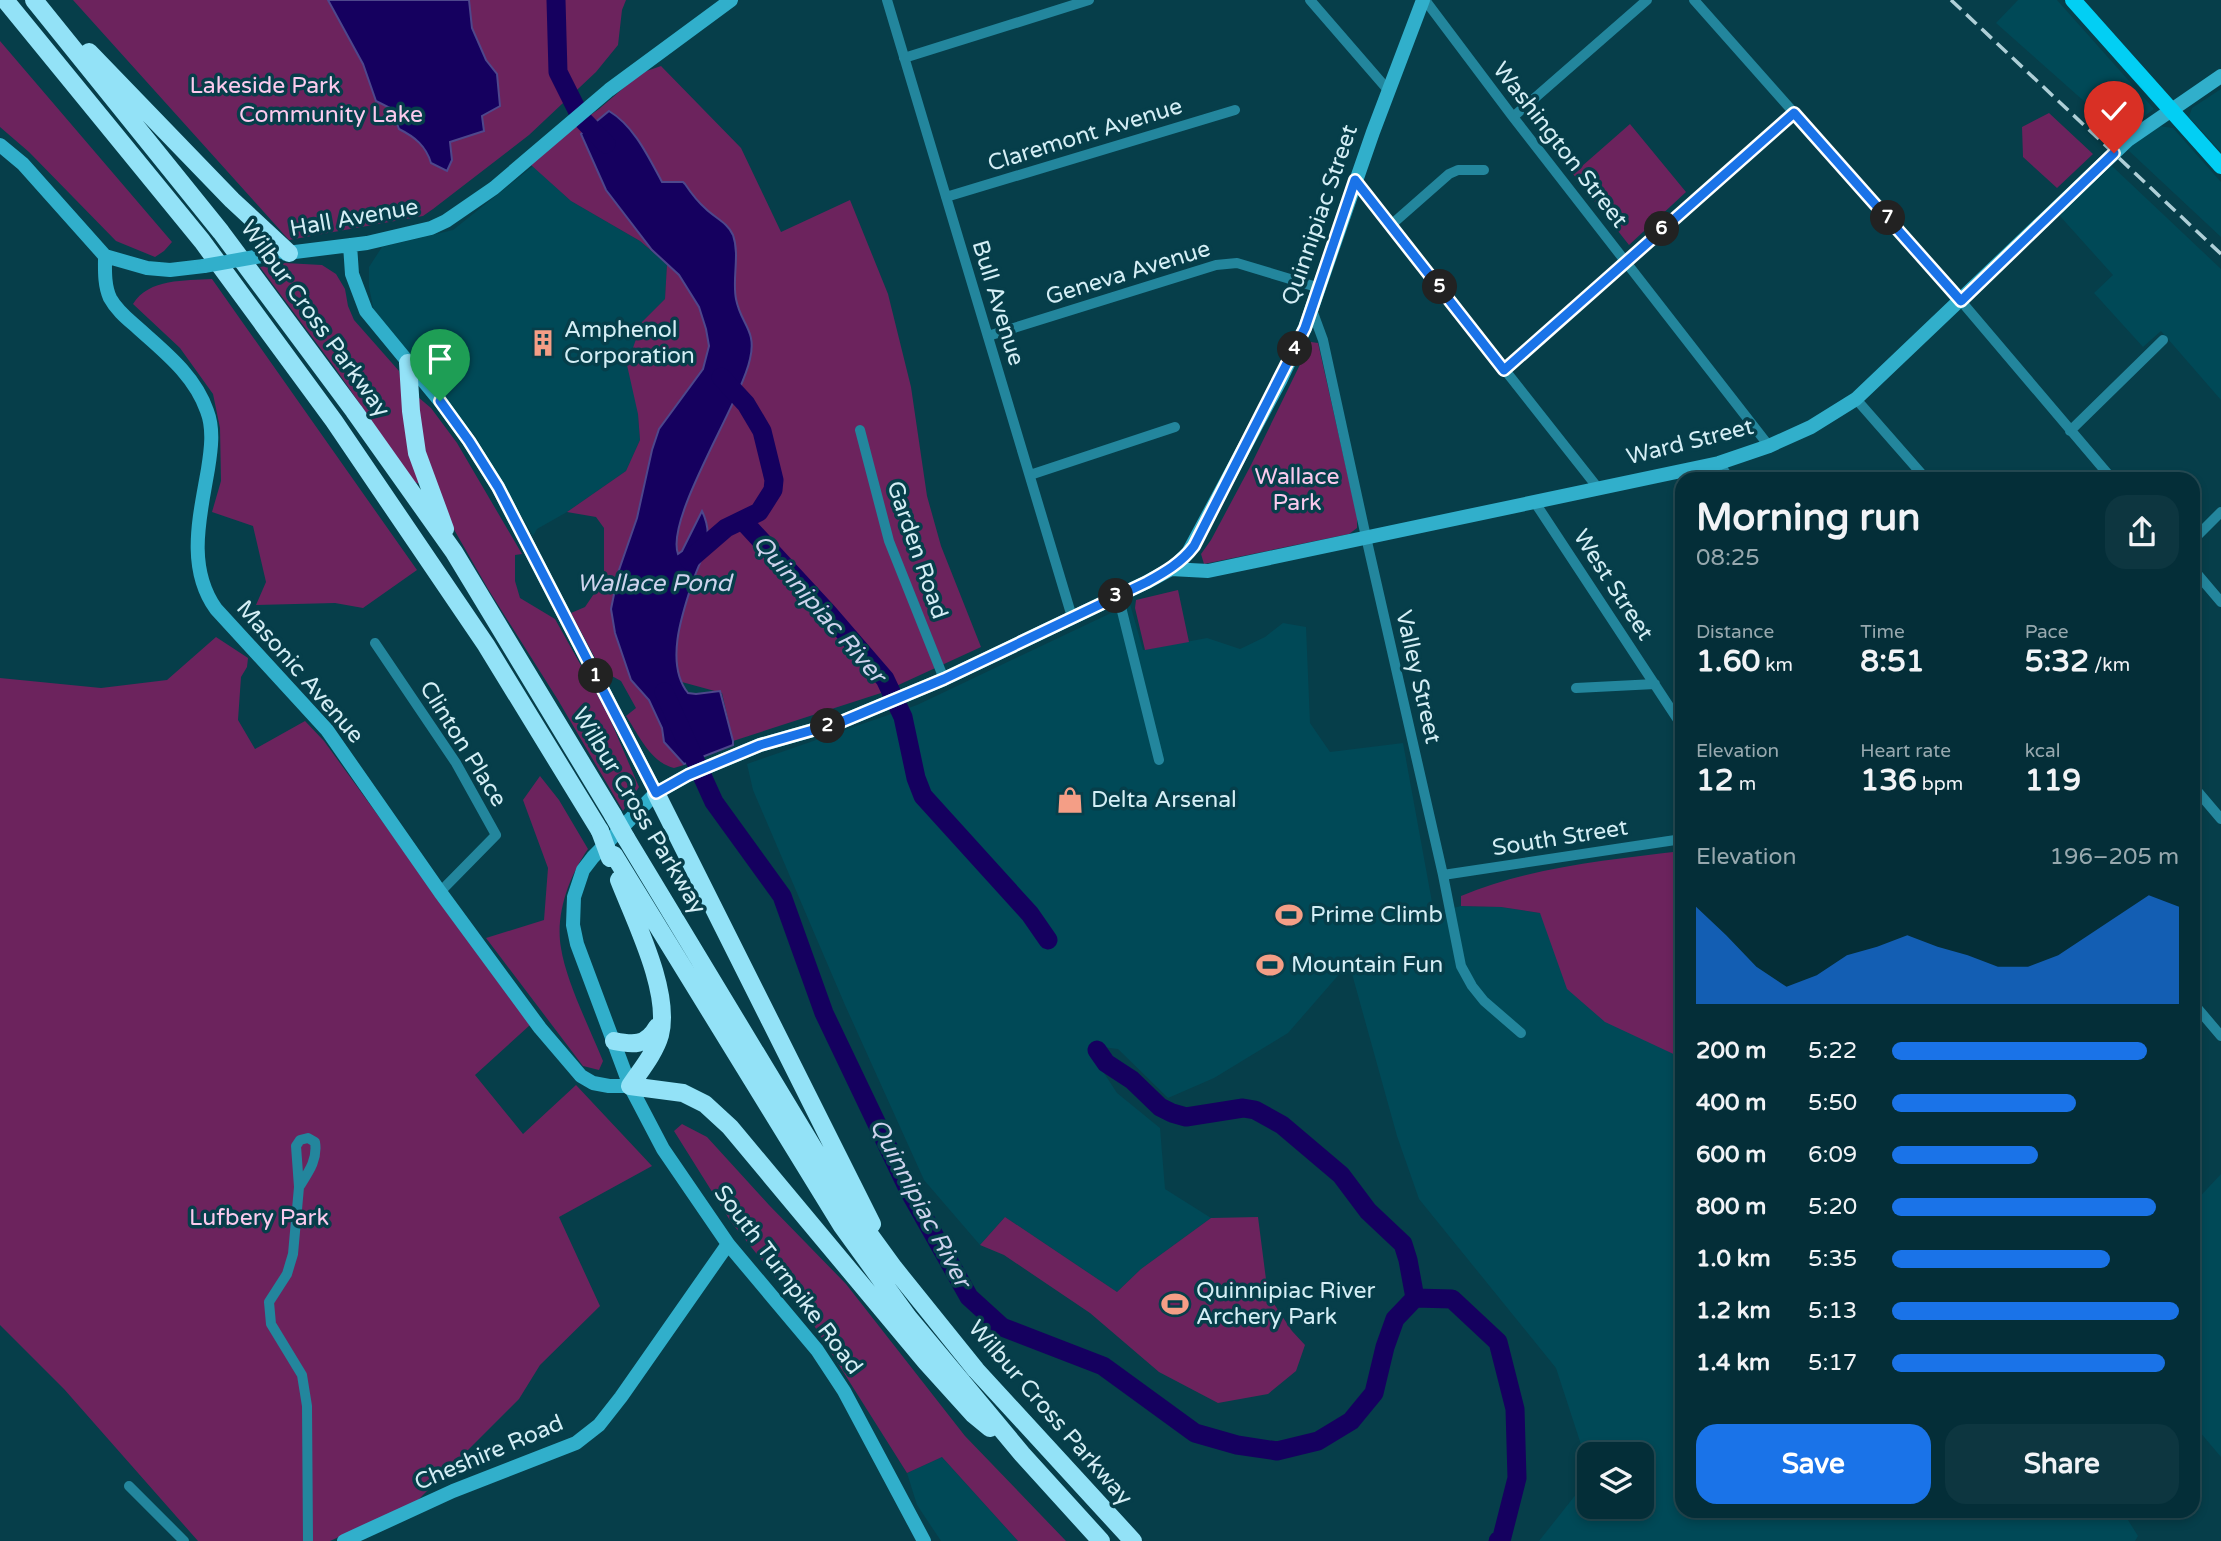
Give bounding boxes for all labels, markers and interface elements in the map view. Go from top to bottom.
street label: Washington Street [1487,56,1634,234]
park label: Lakeside Park [190,72,340,100]
pin [2084,81,2144,153]
street label: Claremont Avenue [984,92,1186,178]
icon: check [2095,92,2133,130]
park label: Community Lake [239,101,423,129]
street label: Quinnipiac Street [1276,121,1364,309]
street label: Hall Avenue [288,193,420,243]
pin: 7 [1870,200,1906,235]
text: 7 [1882,206,1893,228]
pin: 6 [1644,212,1680,246]
street label: Wilbur Cross Parkway [234,215,396,423]
text: 6 [1656,217,1667,239]
street label: Geneva Avenue [1042,235,1214,311]
street label: Bull Avenue [966,237,1030,369]
pin: 5 [1422,270,1458,304]
text: 5 [1434,275,1445,297]
place label: Amphenol Corporation [564,316,695,370]
building icon: Amphenol Corporation [528,328,558,358]
pin [410,329,470,401]
pin: 4 [1278,332,1312,366]
text: 4 [1289,337,1300,359]
icon: arrive [421,340,459,378]
street label: Ward Street [1624,413,1757,471]
park label: Wallace Park [1255,463,1339,517]
street label: Garden Road [880,477,954,623]
text: Morning run [1696,495,1920,541]
button: share [2105,495,2179,569]
street label: West Street [1567,524,1659,646]
water label: Quinnipiac River [747,529,893,691]
text: 08:25 [1696,544,1760,572]
water label: Wallace Pond [577,569,734,598]
pin: 3 [1098,578,1134,614]
text: 3 [1110,584,1121,606]
street label: Masonic Avenue [230,595,370,749]
street label: Valley Street [1389,608,1447,747]
text: Distance [1696,621,1774,643]
text: Time [1860,621,1905,643]
text: Pace [2025,621,2068,643]
text: 1.60 [1696,643,1760,680]
text: 8:51 [1860,643,1925,680]
text: 5:32 [2025,643,2089,680]
text: km [1760,654,1793,676]
text: /km [2089,654,2130,676]
pin: 1 [578,658,614,694]
text: 1 [590,664,601,686]
street label: Clinton Place [413,676,513,812]
street label: Wilbur Cross Parkway [566,702,712,920]
pin: 2 [810,708,846,744]
text: 2 [822,714,833,736]
text: Elevation [1696,740,1779,762]
text: Heart rate [1860,740,1951,762]
text: kcal [2025,740,2060,762]
text: 12 [1696,762,1734,799]
text: 136 [1860,762,1917,799]
text: 119 [2025,762,2081,799]
text: m [1734,773,1756,795]
text: bpm [1917,773,1963,795]
shop icon: Delta Arsenal [1055,785,1085,815]
place label: Delta Arsenal [1091,786,1237,814]
street label: South Street [1490,813,1630,863]
text: Elevation [1696,843,1797,871]
text: 196–205 m [2050,843,2179,871]
sports icon: Prime Climb [1274,900,1304,930]
place label: Prime Climb [1310,901,1443,929]
sports icon: Mountain Fun [1255,950,1285,980]
place label: Mountain Fun [1291,951,1443,979]
text: 200 m [1696,1037,1766,1065]
text: 5:22 [1808,1037,1857,1065]
text: 400 m [1696,1089,1766,1117]
text: 5:50 [1808,1089,1857,1117]
water label: Quinnipiac River [863,1114,978,1295]
text: 600 m [1696,1141,1766,1169]
text: 6:09 [1808,1141,1857,1169]
street label: South Turnpike Road [708,1180,868,1380]
text: 800 m [1696,1193,1766,1221]
text: 5:20 [1808,1193,1857,1221]
park label: Lufbery Park [189,1204,329,1232]
text: 1.0 km [1696,1245,1771,1273]
text: 5:35 [1808,1245,1857,1273]
place label: Quinnipiac River Archery Park [1196,1277,1376,1331]
sports icon: Quinnipiac River Archery Park [1160,1289,1190,1319]
text: 1.2 km [1696,1297,1771,1325]
text: 5:13 [1808,1297,1857,1325]
street label: Wilbur Cross Parkway [962,1315,1138,1511]
text: 1.4 km [1696,1349,1770,1377]
text: 5:17 [1808,1349,1857,1377]
street label: Cheshire Road [410,1409,568,1497]
button: Save [1696,1424,1931,1504]
button: Share [1945,1424,2179,1504]
map controls [1577,1442,1654,1519]
button: layers [1577,1442,1654,1519]

